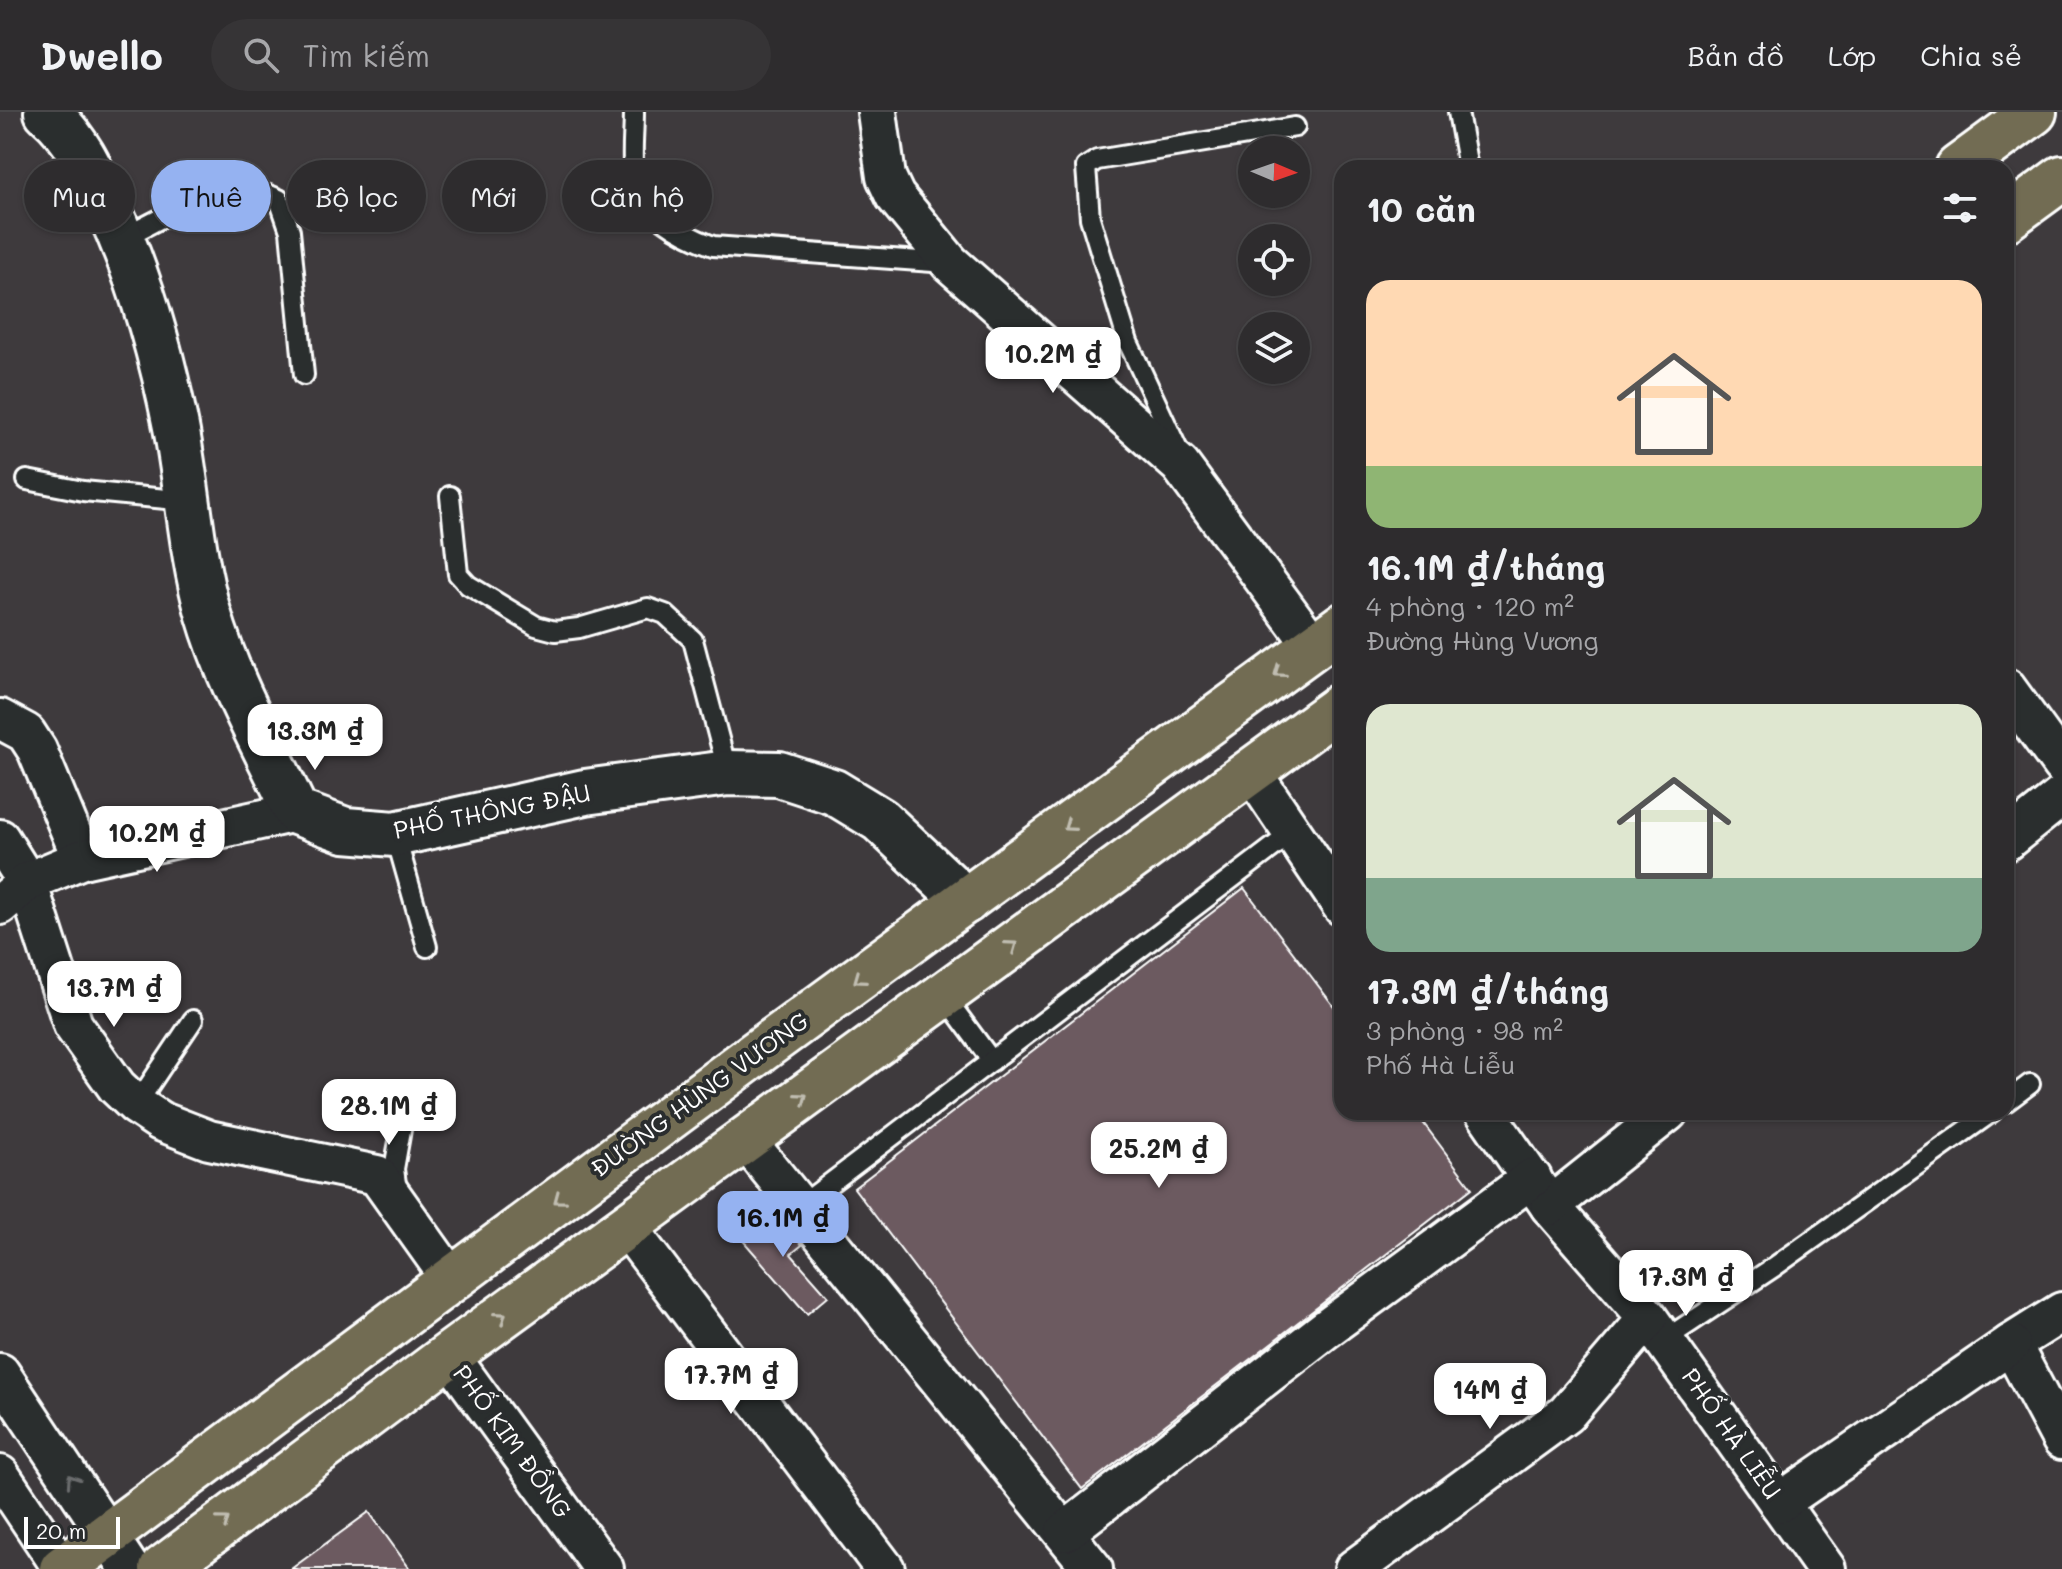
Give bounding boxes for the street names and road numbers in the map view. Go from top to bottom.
street label: PHỐ THÔNG ĐẬU [391,776,593,845]
street label: ĐƯỜNG HÙNG VƯƠNG [584,1004,814,1183]
street label: PHỐ KIM ĐỒNG [447,1358,579,1524]
street label: PHỐ HÀ LIỄU [1676,1362,1789,1505]

